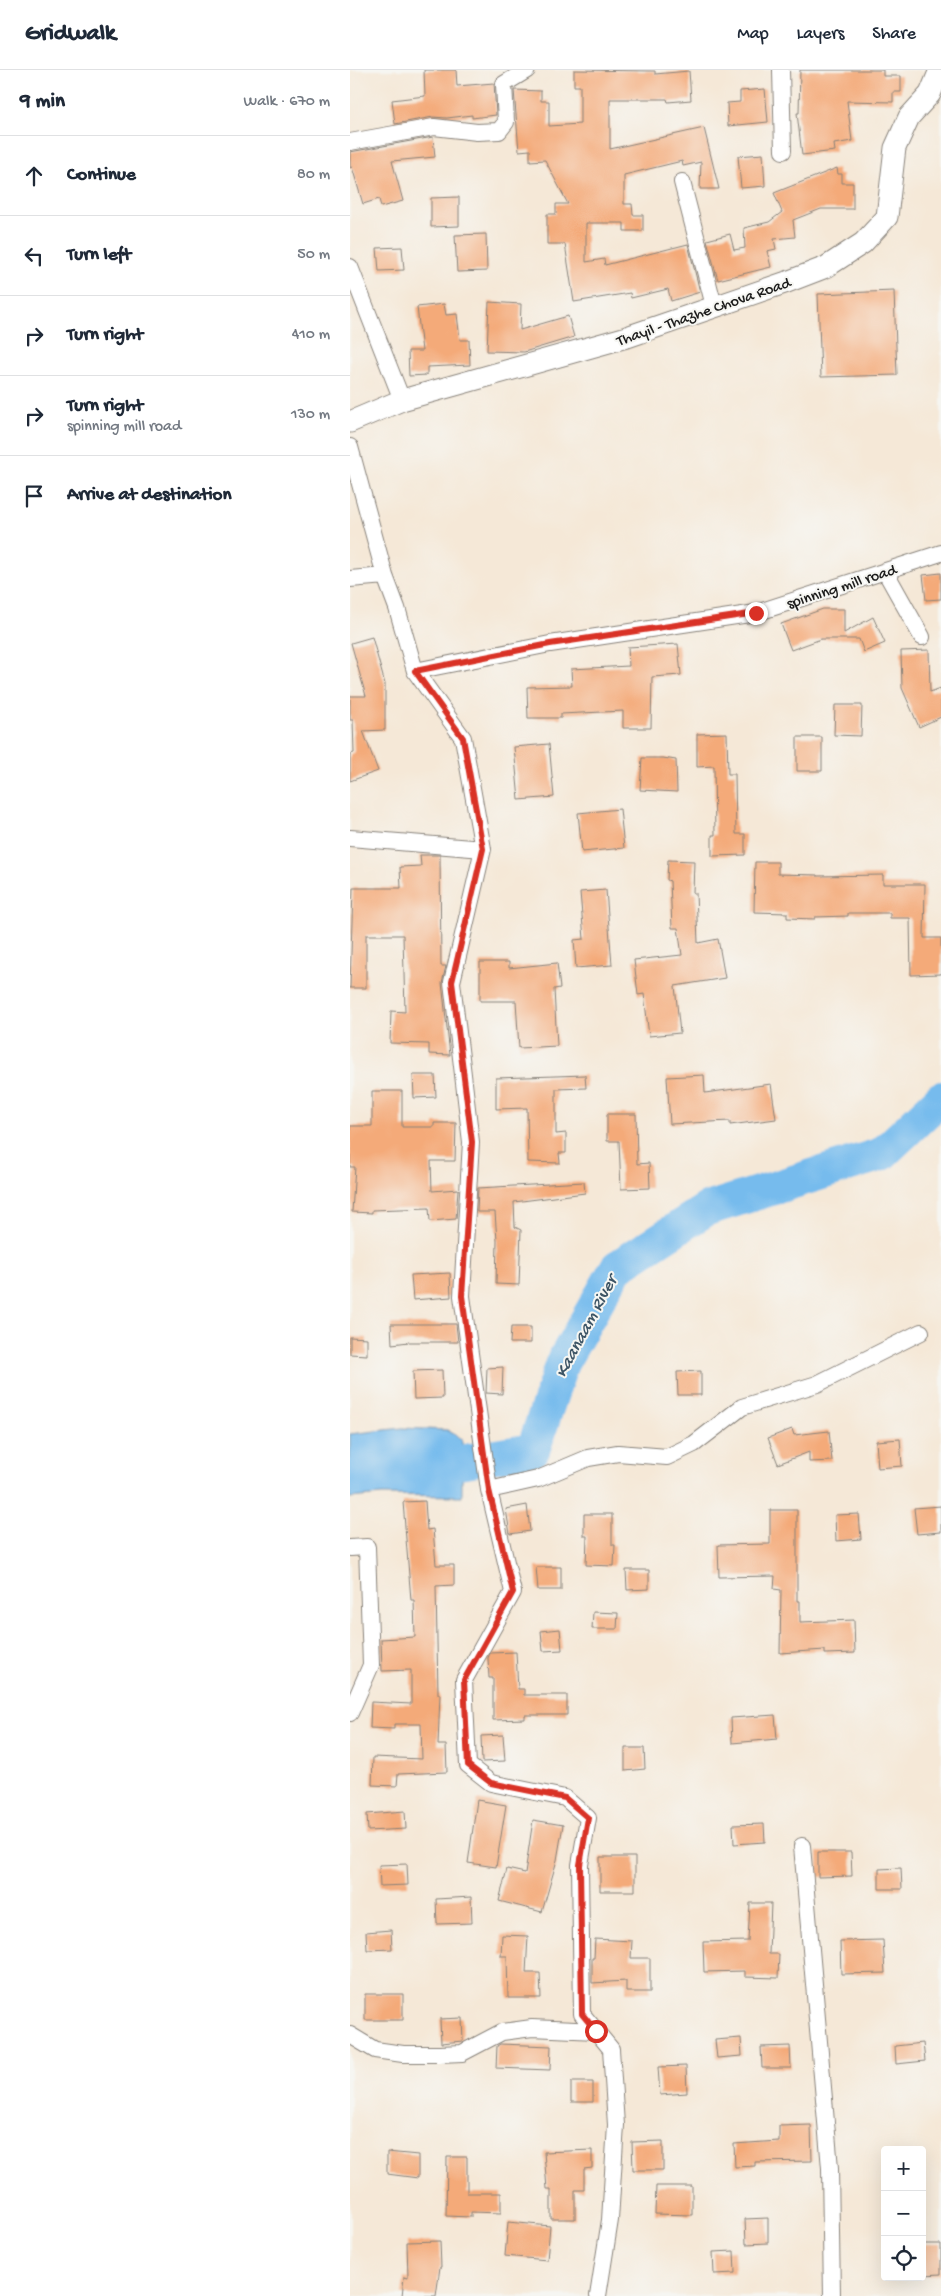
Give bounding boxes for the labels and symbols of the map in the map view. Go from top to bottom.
street label: Thayil - Thazhe Chova Road [614,274,795,352]
street label: spinning mill road [785,561,901,615]
route end [745,602,768,625]
water label: Kaanaam River [552,1269,625,1382]
route start [585,2020,608,2043]

